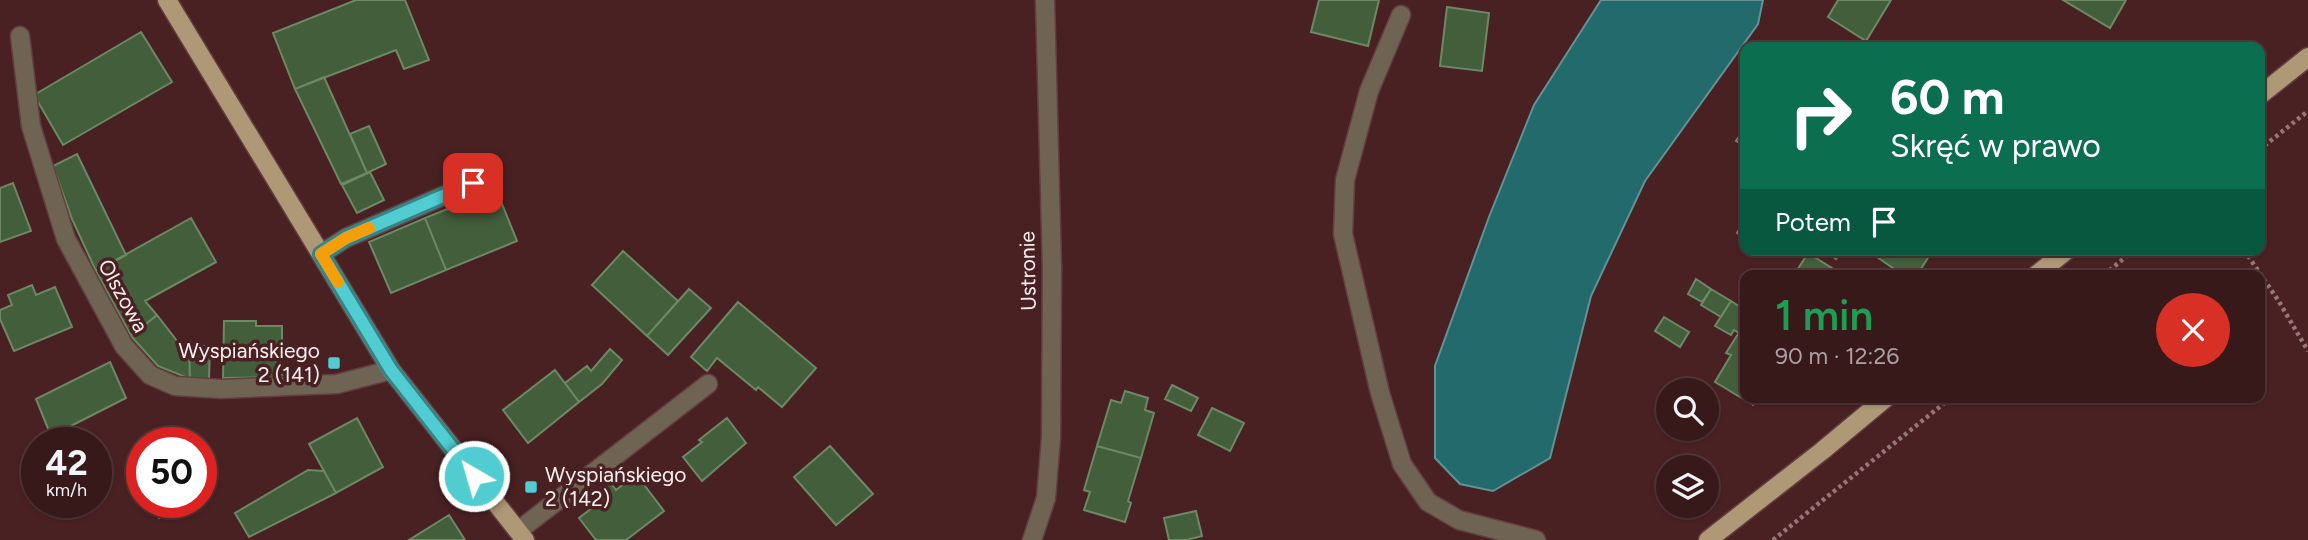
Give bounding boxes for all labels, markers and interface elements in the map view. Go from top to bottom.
text: 60 m [1890,67,2005,126]
icon: right [1775,70,1866,161]
text: Skręć w prawo [1890,127,2101,165]
pin [443,153,503,213]
icon: arrive [454,164,492,202]
icon: arrive [1865,203,1903,241]
text: Potem [1775,206,1851,238]
street label: Ustronie [1014,231,1041,311]
street label: Olszowa [93,255,154,337]
text: 1 min [1775,290,1873,341]
button: close [2156,293,2230,367]
place label: Wyspiańskiego 2 (141) [178,338,320,387]
text: 90 m · 12:26 [1775,342,1899,370]
marker: Wyspiańskiego 2 (141) [326,355,342,371]
map controls [1656,378,1719,518]
button: search [1656,378,1719,441]
speed limit sign: 50 [126,427,217,518]
position arrow [437,439,511,513]
text: 42 [45,442,88,484]
button: layers [1656,455,1719,518]
place label: Wyspiańskiego 2 (142) [545,462,687,511]
text: km/h [46,479,87,501]
marker: Wyspiańskiego 2 (142) [523,479,539,495]

